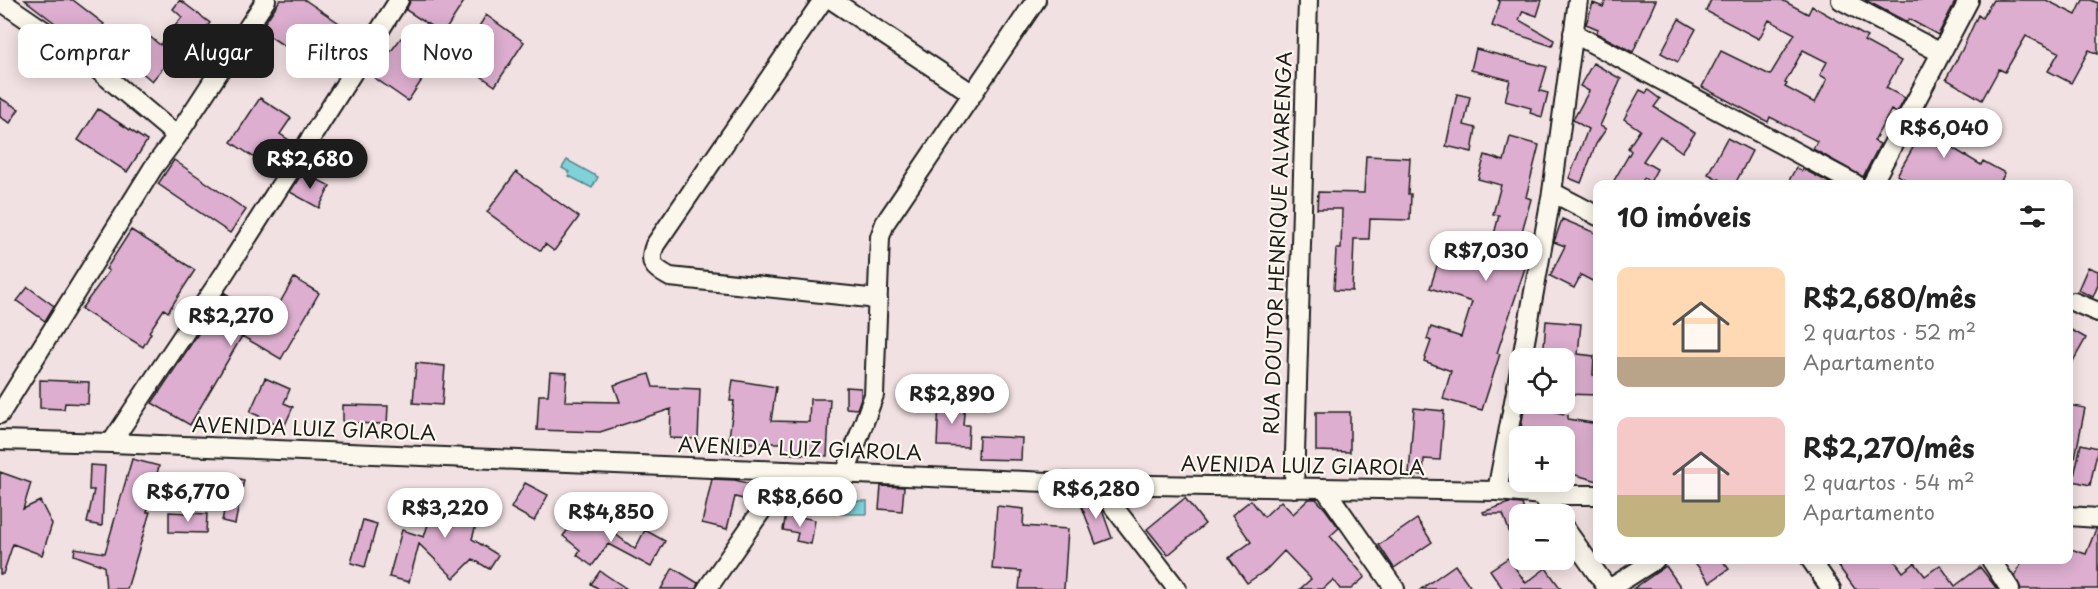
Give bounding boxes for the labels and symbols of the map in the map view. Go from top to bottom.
street label: RUA DOUTOR HENRIQUE ALVARENGA [1255,51,1299,435]
pin: R$6,040 [1889,108,1999,159]
pin: R$2,680 [255,139,365,190]
pin: R$7,030 [1431,231,1541,282]
pin: R$2,270 [176,296,286,347]
pin: R$2,890 [897,374,1007,425]
street label: AVENIDA LUIZ GIAROLA [191,409,437,447]
street label: AVENIDA LUIZ GIAROLA [677,429,923,467]
street label: AVENIDA LUIZ GIAROLA [1181,448,1425,482]
pin: R$6,280 [1041,469,1151,520]
pin: R$6,770 [133,472,243,523]
pin: R$8,660 [745,477,855,528]
pin: R$3,220 [390,488,500,539]
pin: R$4,850 [556,492,666,543]

